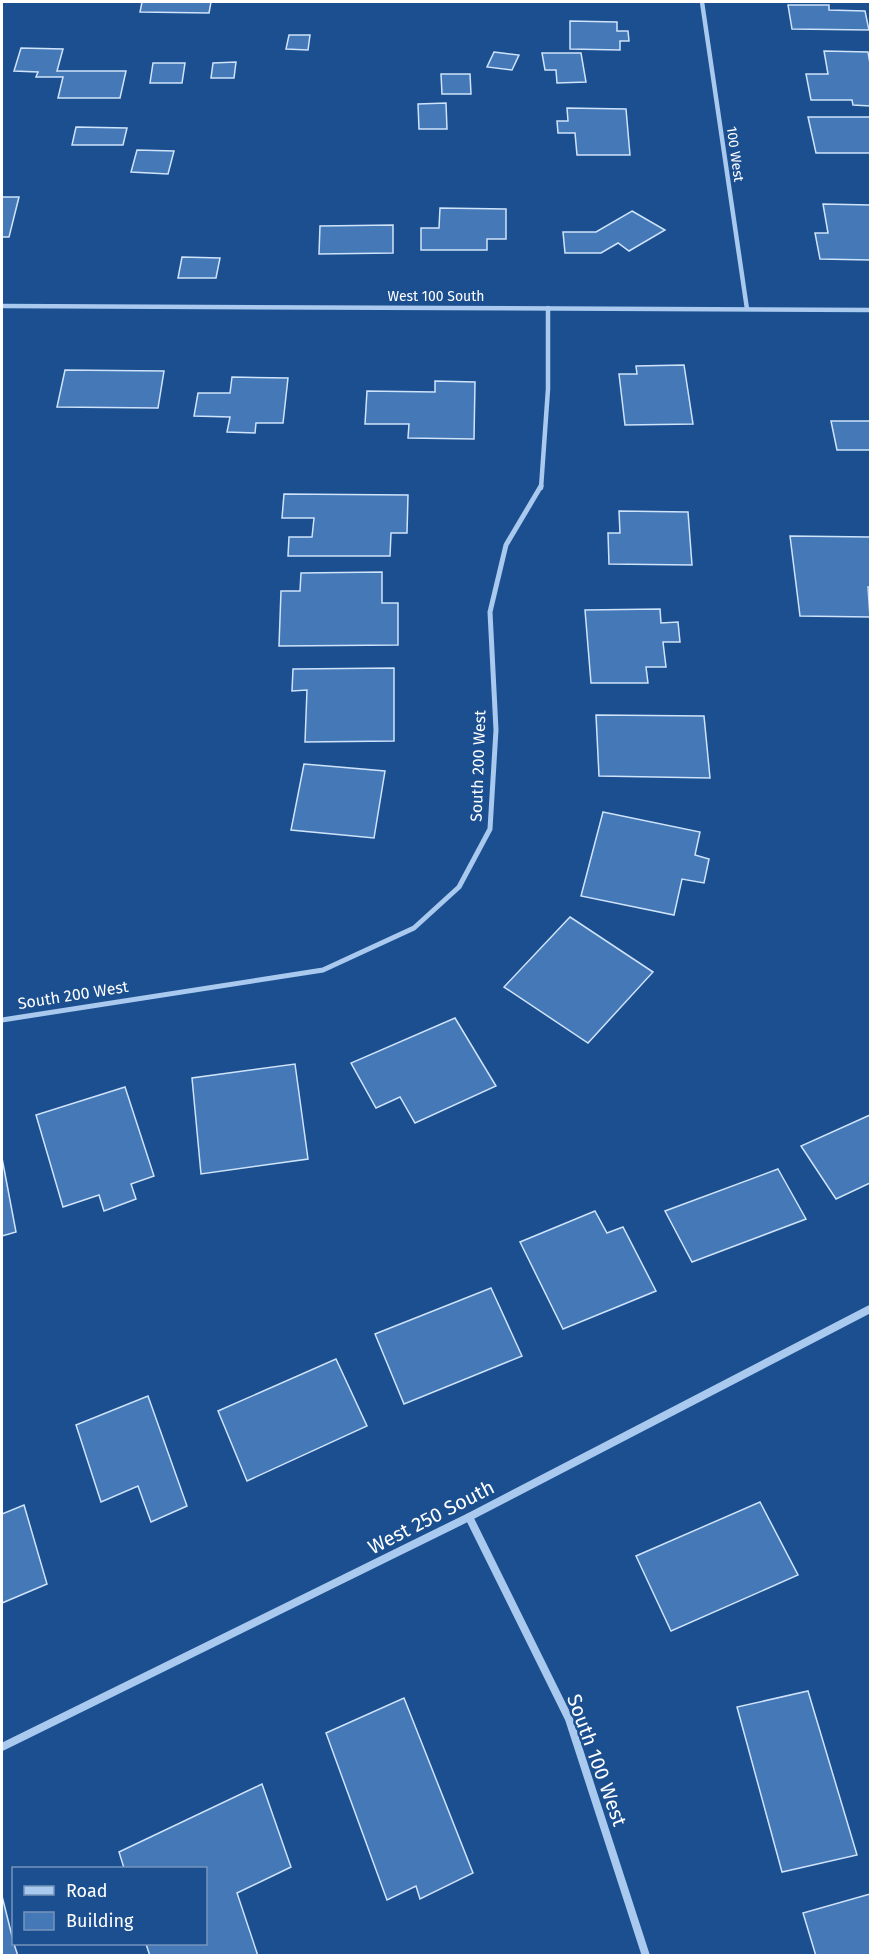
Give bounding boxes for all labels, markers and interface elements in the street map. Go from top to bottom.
street label: 100 West [723,125,747,184]
street label: West 100 South [388,288,484,305]
street label: South 200 West [467,710,489,822]
street label: South 200 West [16,977,130,1013]
street label: West 250 South [364,1475,498,1559]
street label: South 100 West [562,1691,632,1830]
legend [12,1867,207,1945]
text: Road [66,1880,108,1902]
text: Building [66,1910,134,1932]

